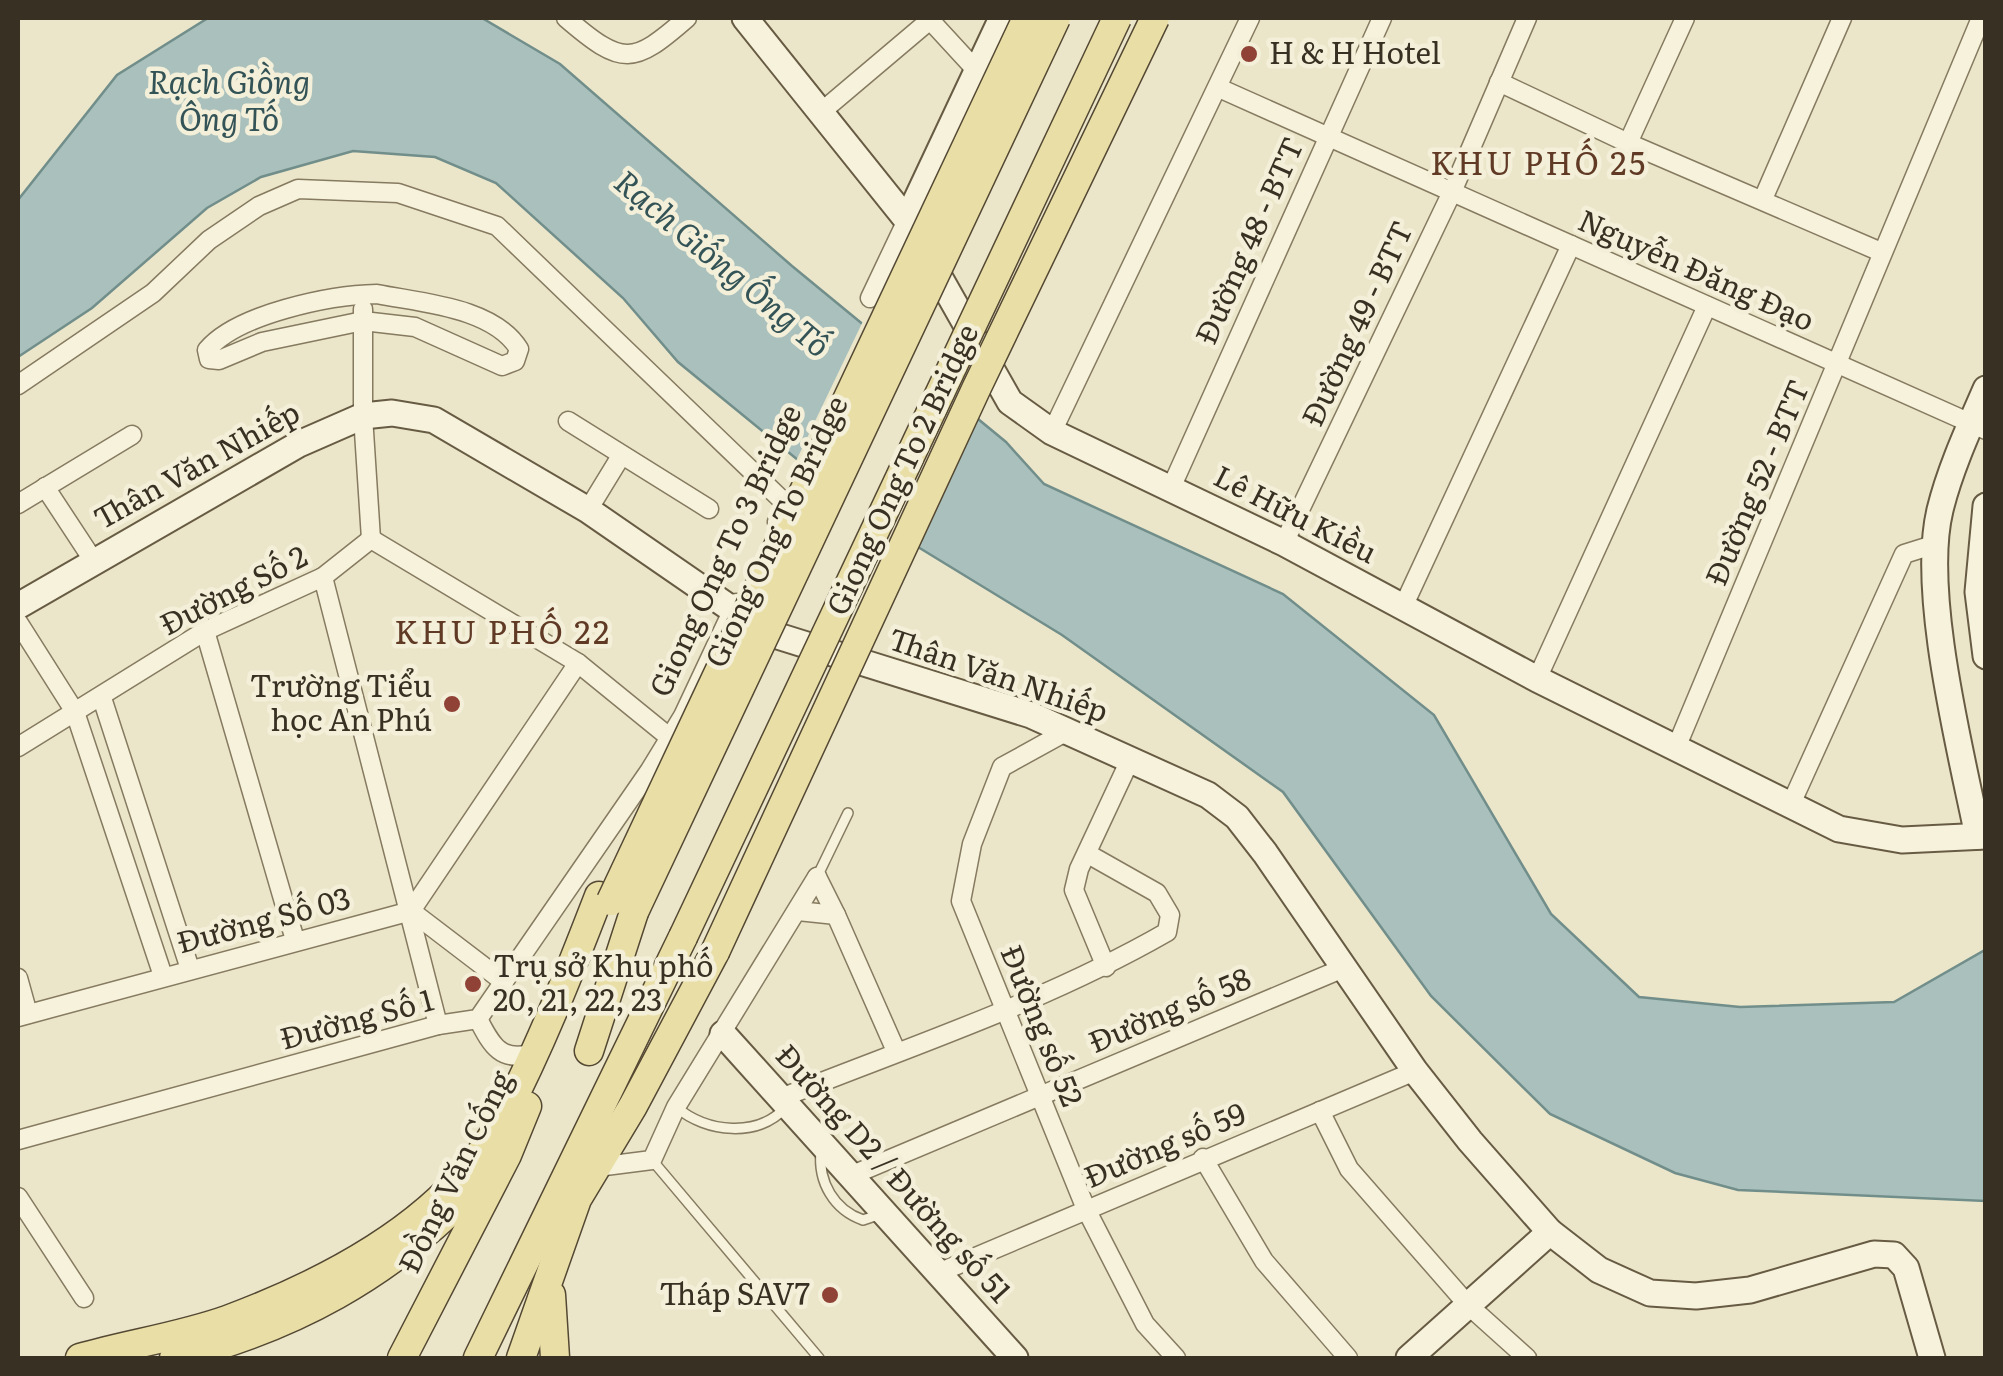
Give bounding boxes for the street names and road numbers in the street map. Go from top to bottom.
street label: Đường 48 - BTT [1182,129,1313,350]
street label: Nguyễn Đăng Đạo [1572,196,1822,340]
street label: Đường 49 - BTT [1288,213,1422,432]
street label: Giong Ong To 2 Bridge [813,316,987,622]
street label: Đường 52 - BTT [1692,372,1818,592]
street label: Thân Văn Nhiếp [84,388,307,538]
street label: Giong Ong To Bridge [692,388,857,674]
street label: Giong Ong To 3 Bridge [636,396,810,703]
street label: Lê Hữu Kiều [1207,452,1386,572]
street label: Đường Số 2 [151,532,314,644]
street label: Thân Văn Nhiếp [883,615,1115,731]
street label: Đường Số 03 [172,874,355,962]
street label: Đường số 52 [991,938,1096,1112]
street label: Đường số 58 [1081,954,1257,1062]
street label: Đường Số 1 [275,976,438,1059]
street label: Đường D2 / Đường số 51 [767,1033,1023,1311]
street label: Đồng Văn Cống [385,1062,521,1279]
street label: Đường số 59 [1076,1089,1251,1197]

